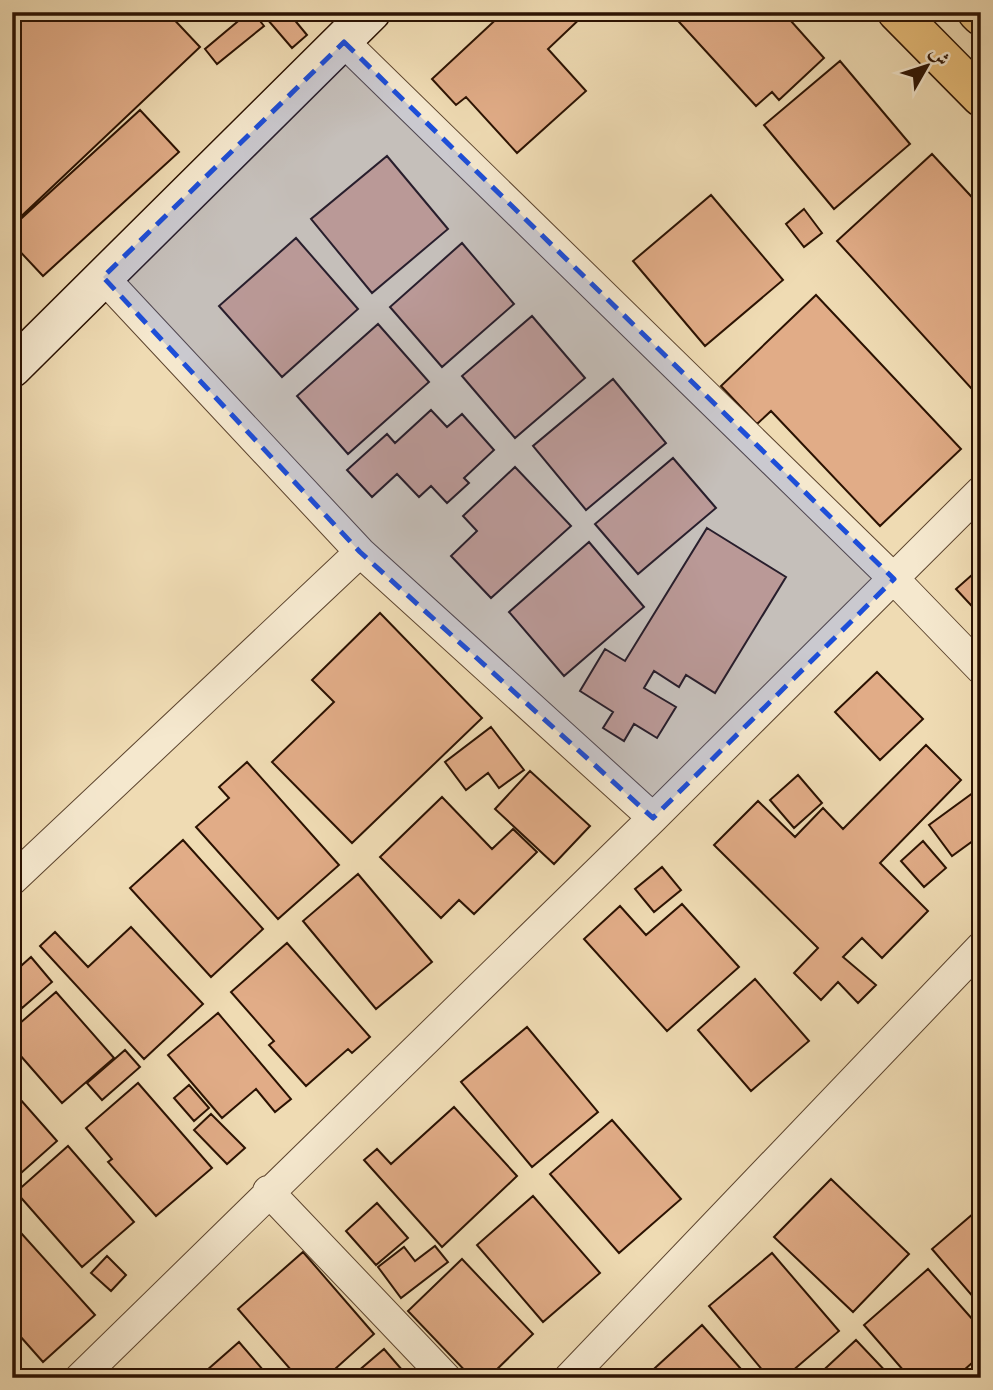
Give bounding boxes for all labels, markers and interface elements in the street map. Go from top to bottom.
north arrow [892,32,962,102]
text: ش [923,40,955,71]

